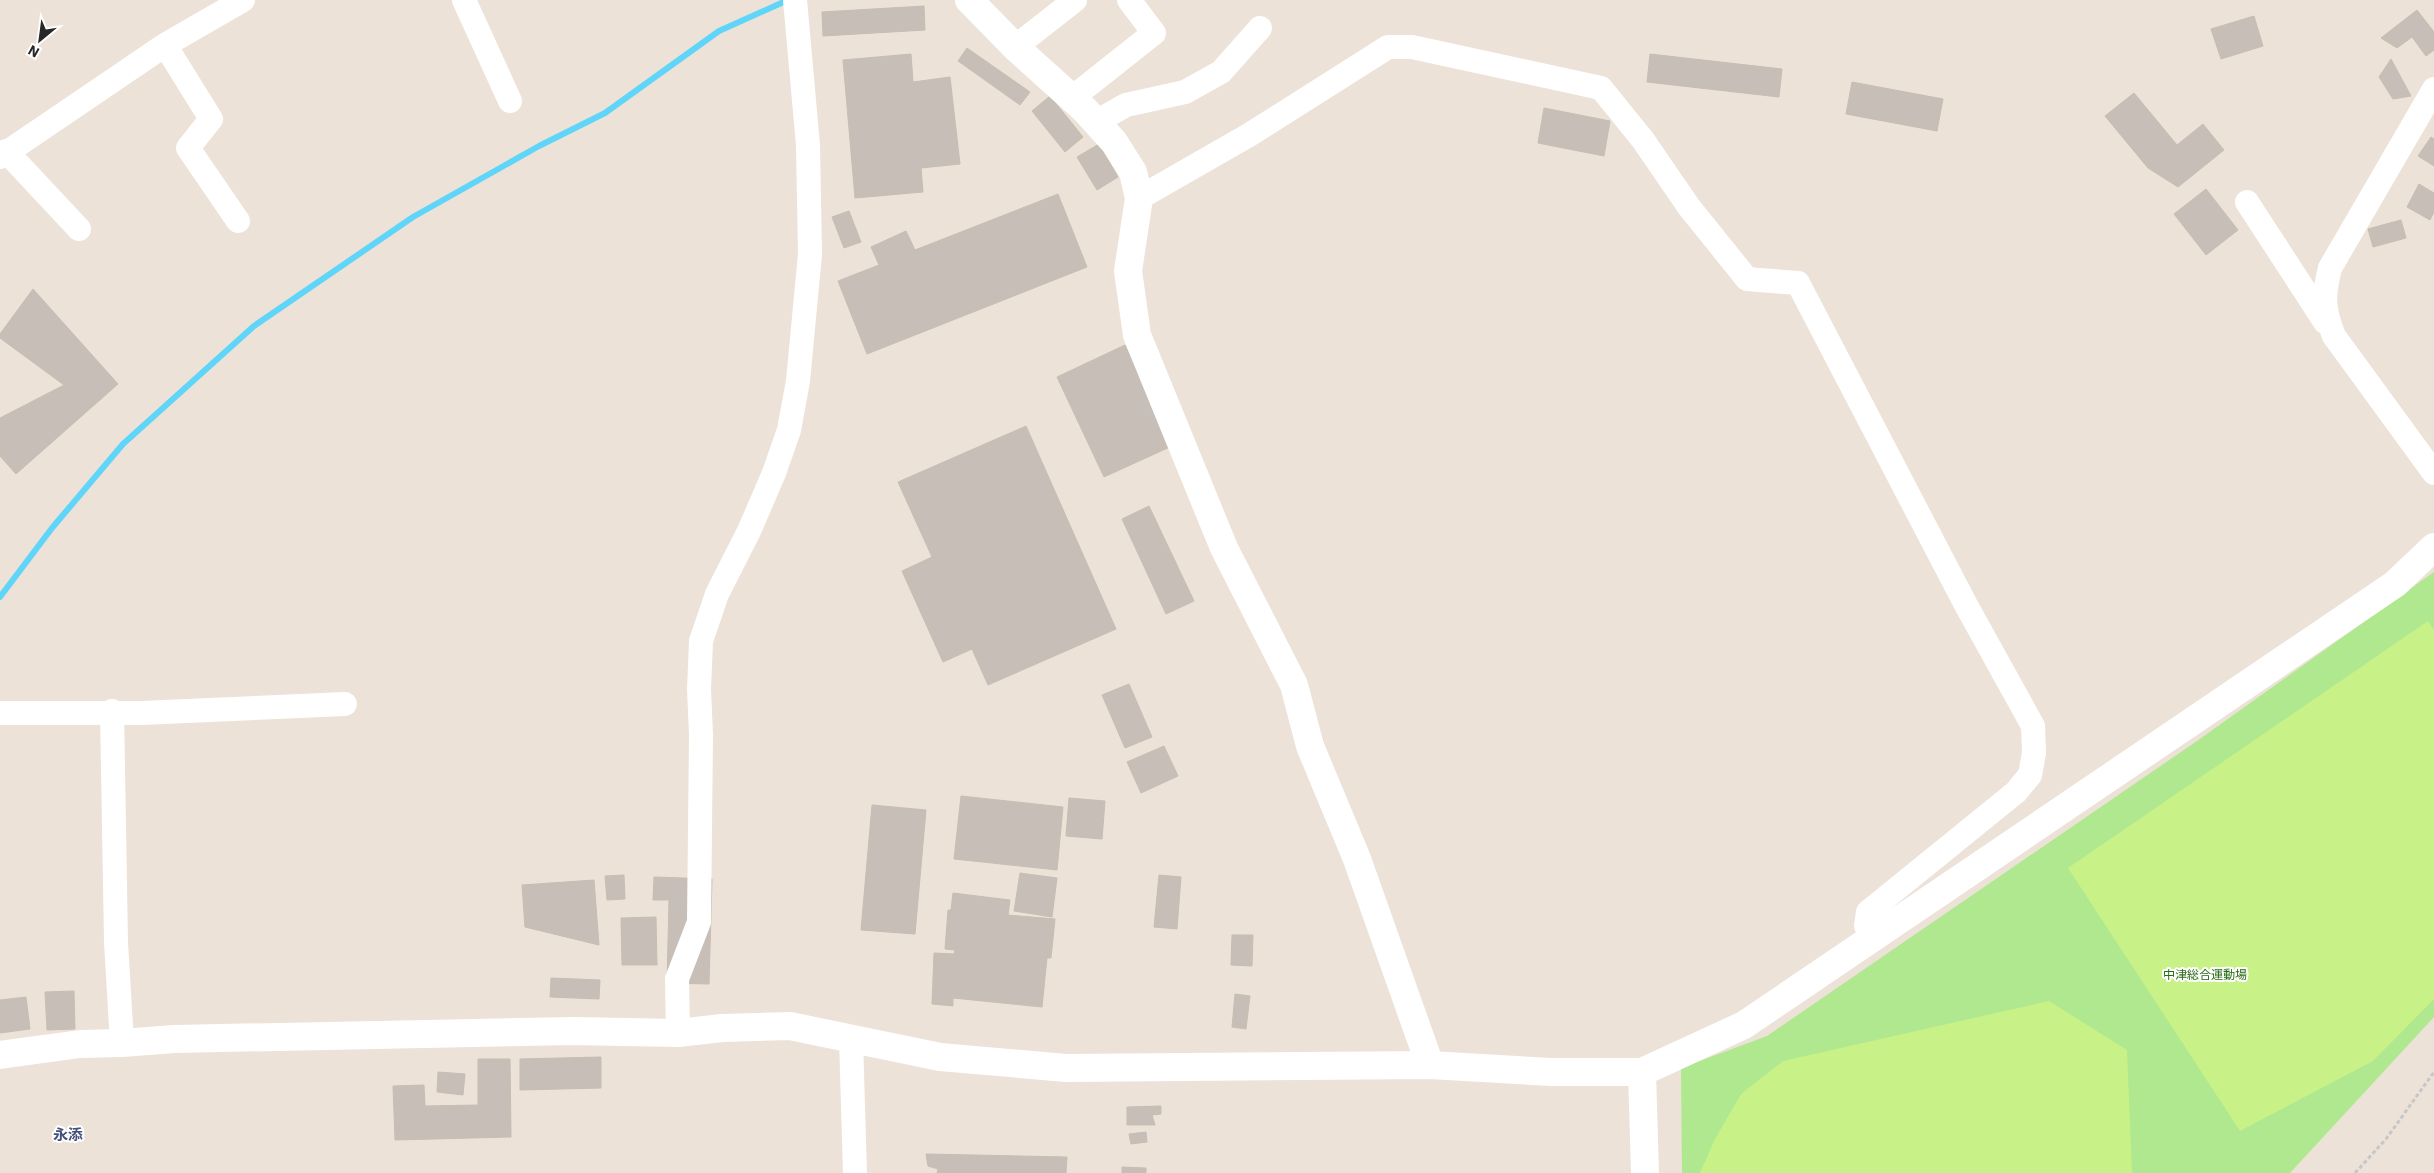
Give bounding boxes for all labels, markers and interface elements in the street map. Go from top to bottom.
north arrow [15,15,65,65]
text: N [25,41,42,62]
park label: 中津総合運動場 [2163,967,2247,982]
district label: 永添 [53,1125,83,1144]

